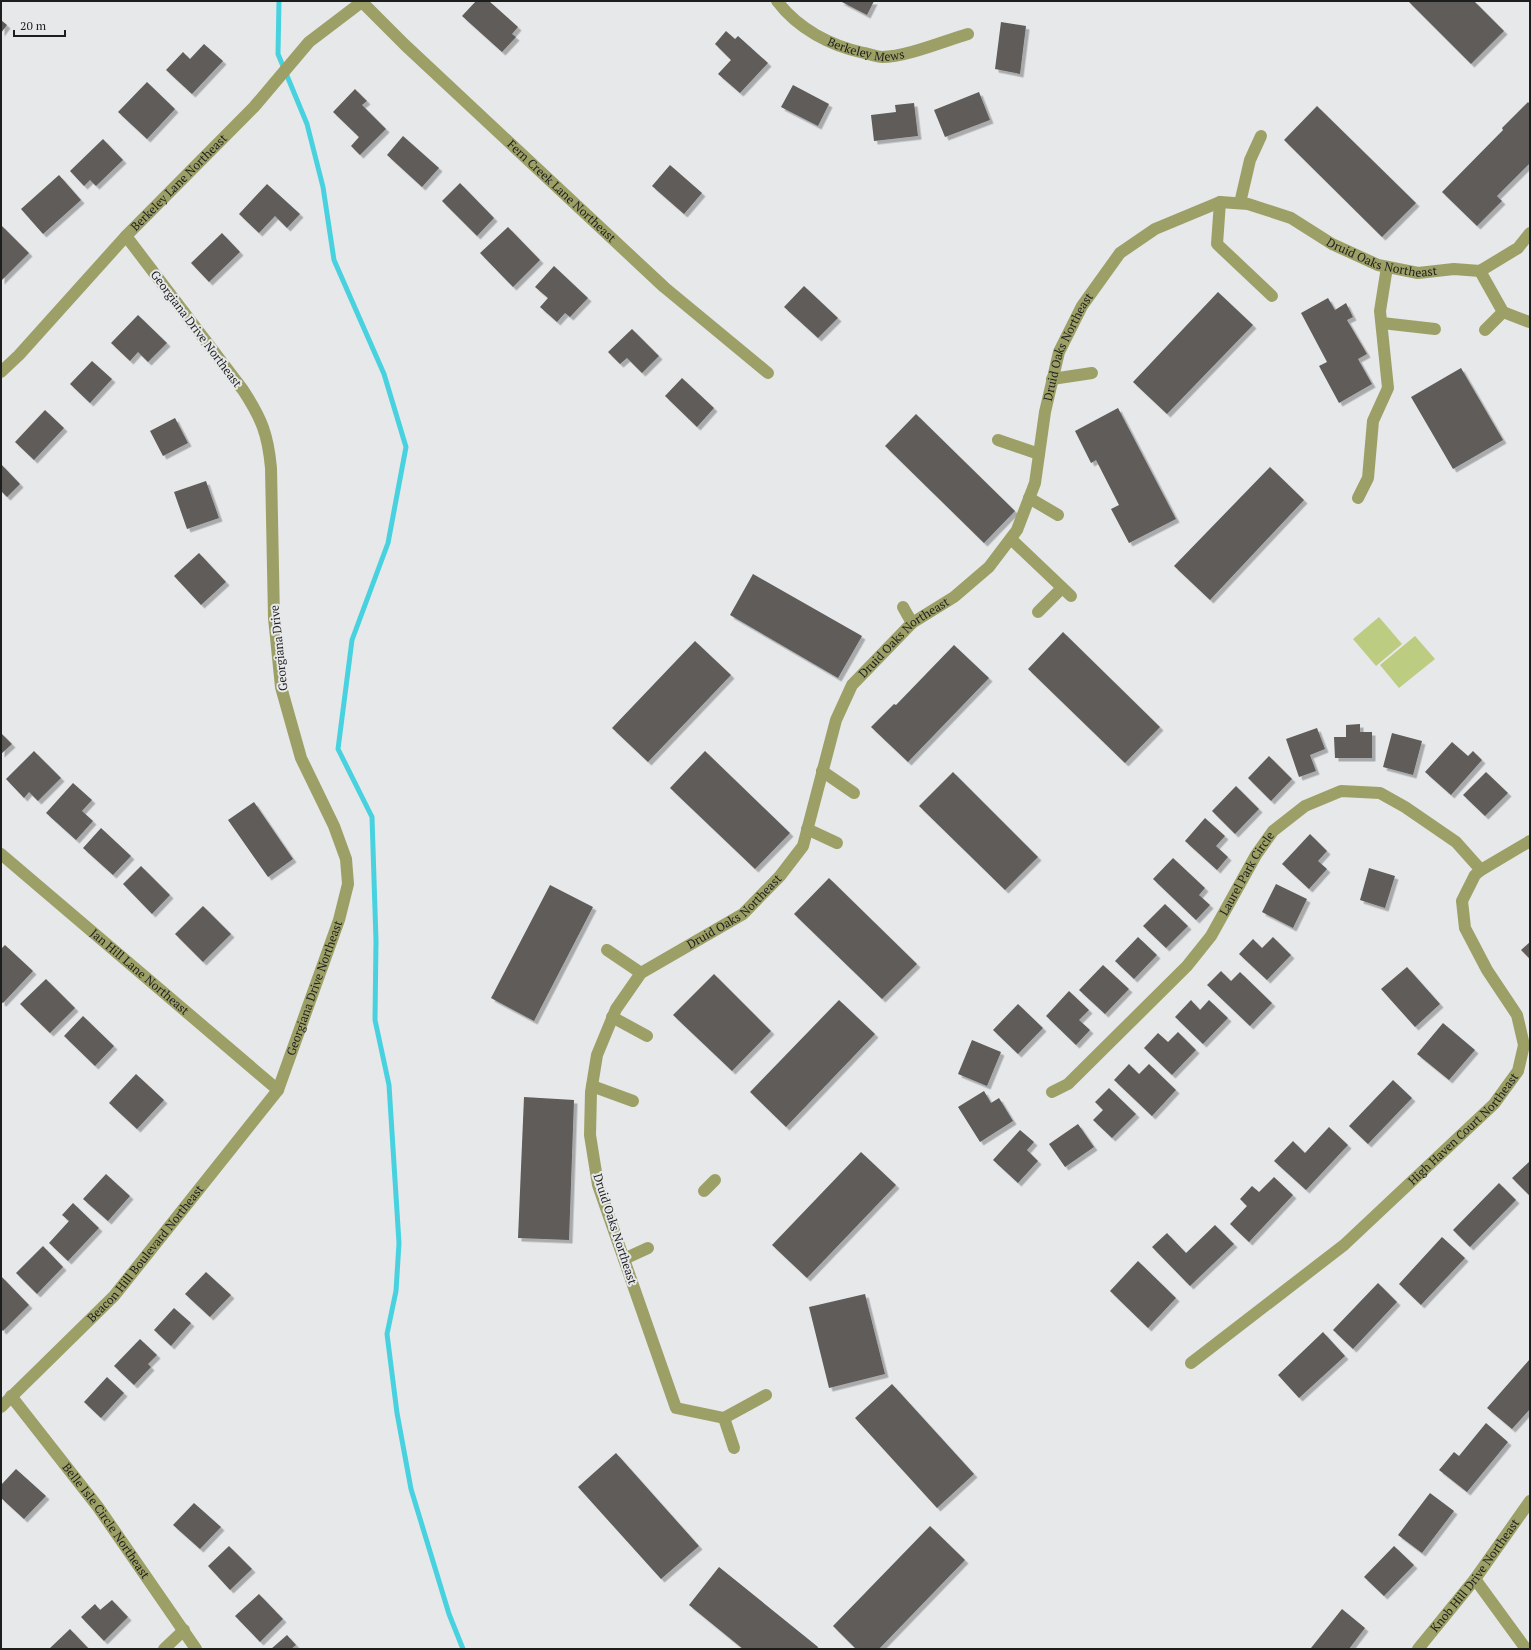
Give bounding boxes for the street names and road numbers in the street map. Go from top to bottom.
street label: Berkeley Mews [825,34,906,65]
street label: Berkeley Lane Northeast [127,130,230,234]
street label: Fern Creek Lane Northeast [505,137,620,245]
street label: Druid Oaks Northeast [1324,234,1438,280]
street label: Georgiana Drive Northeast [148,267,246,391]
street label: Druid Oaks Northeast [1040,289,1096,402]
street label: Druid Oaks Northeast [855,594,952,681]
street label: Georgiana Drive [267,604,290,692]
street label: Laurel Park Circle [1216,828,1277,918]
street label: Druid Oaks Northeast [684,871,785,952]
street label: Georgiana Drive Northeast [283,918,345,1058]
street label: Jan Hill Lane Northeast [87,925,193,1018]
street label: High Haven Court Northeast [1405,1069,1522,1188]
street label: Druid Oaks Northeast [590,1172,641,1287]
street label: Beacon Hill Boulevard Northeast [84,1181,207,1325]
street label: Belle Isle Circle Northeast [59,1460,153,1582]
street label: Knob Hill Drive Northeast [1427,1515,1523,1635]

